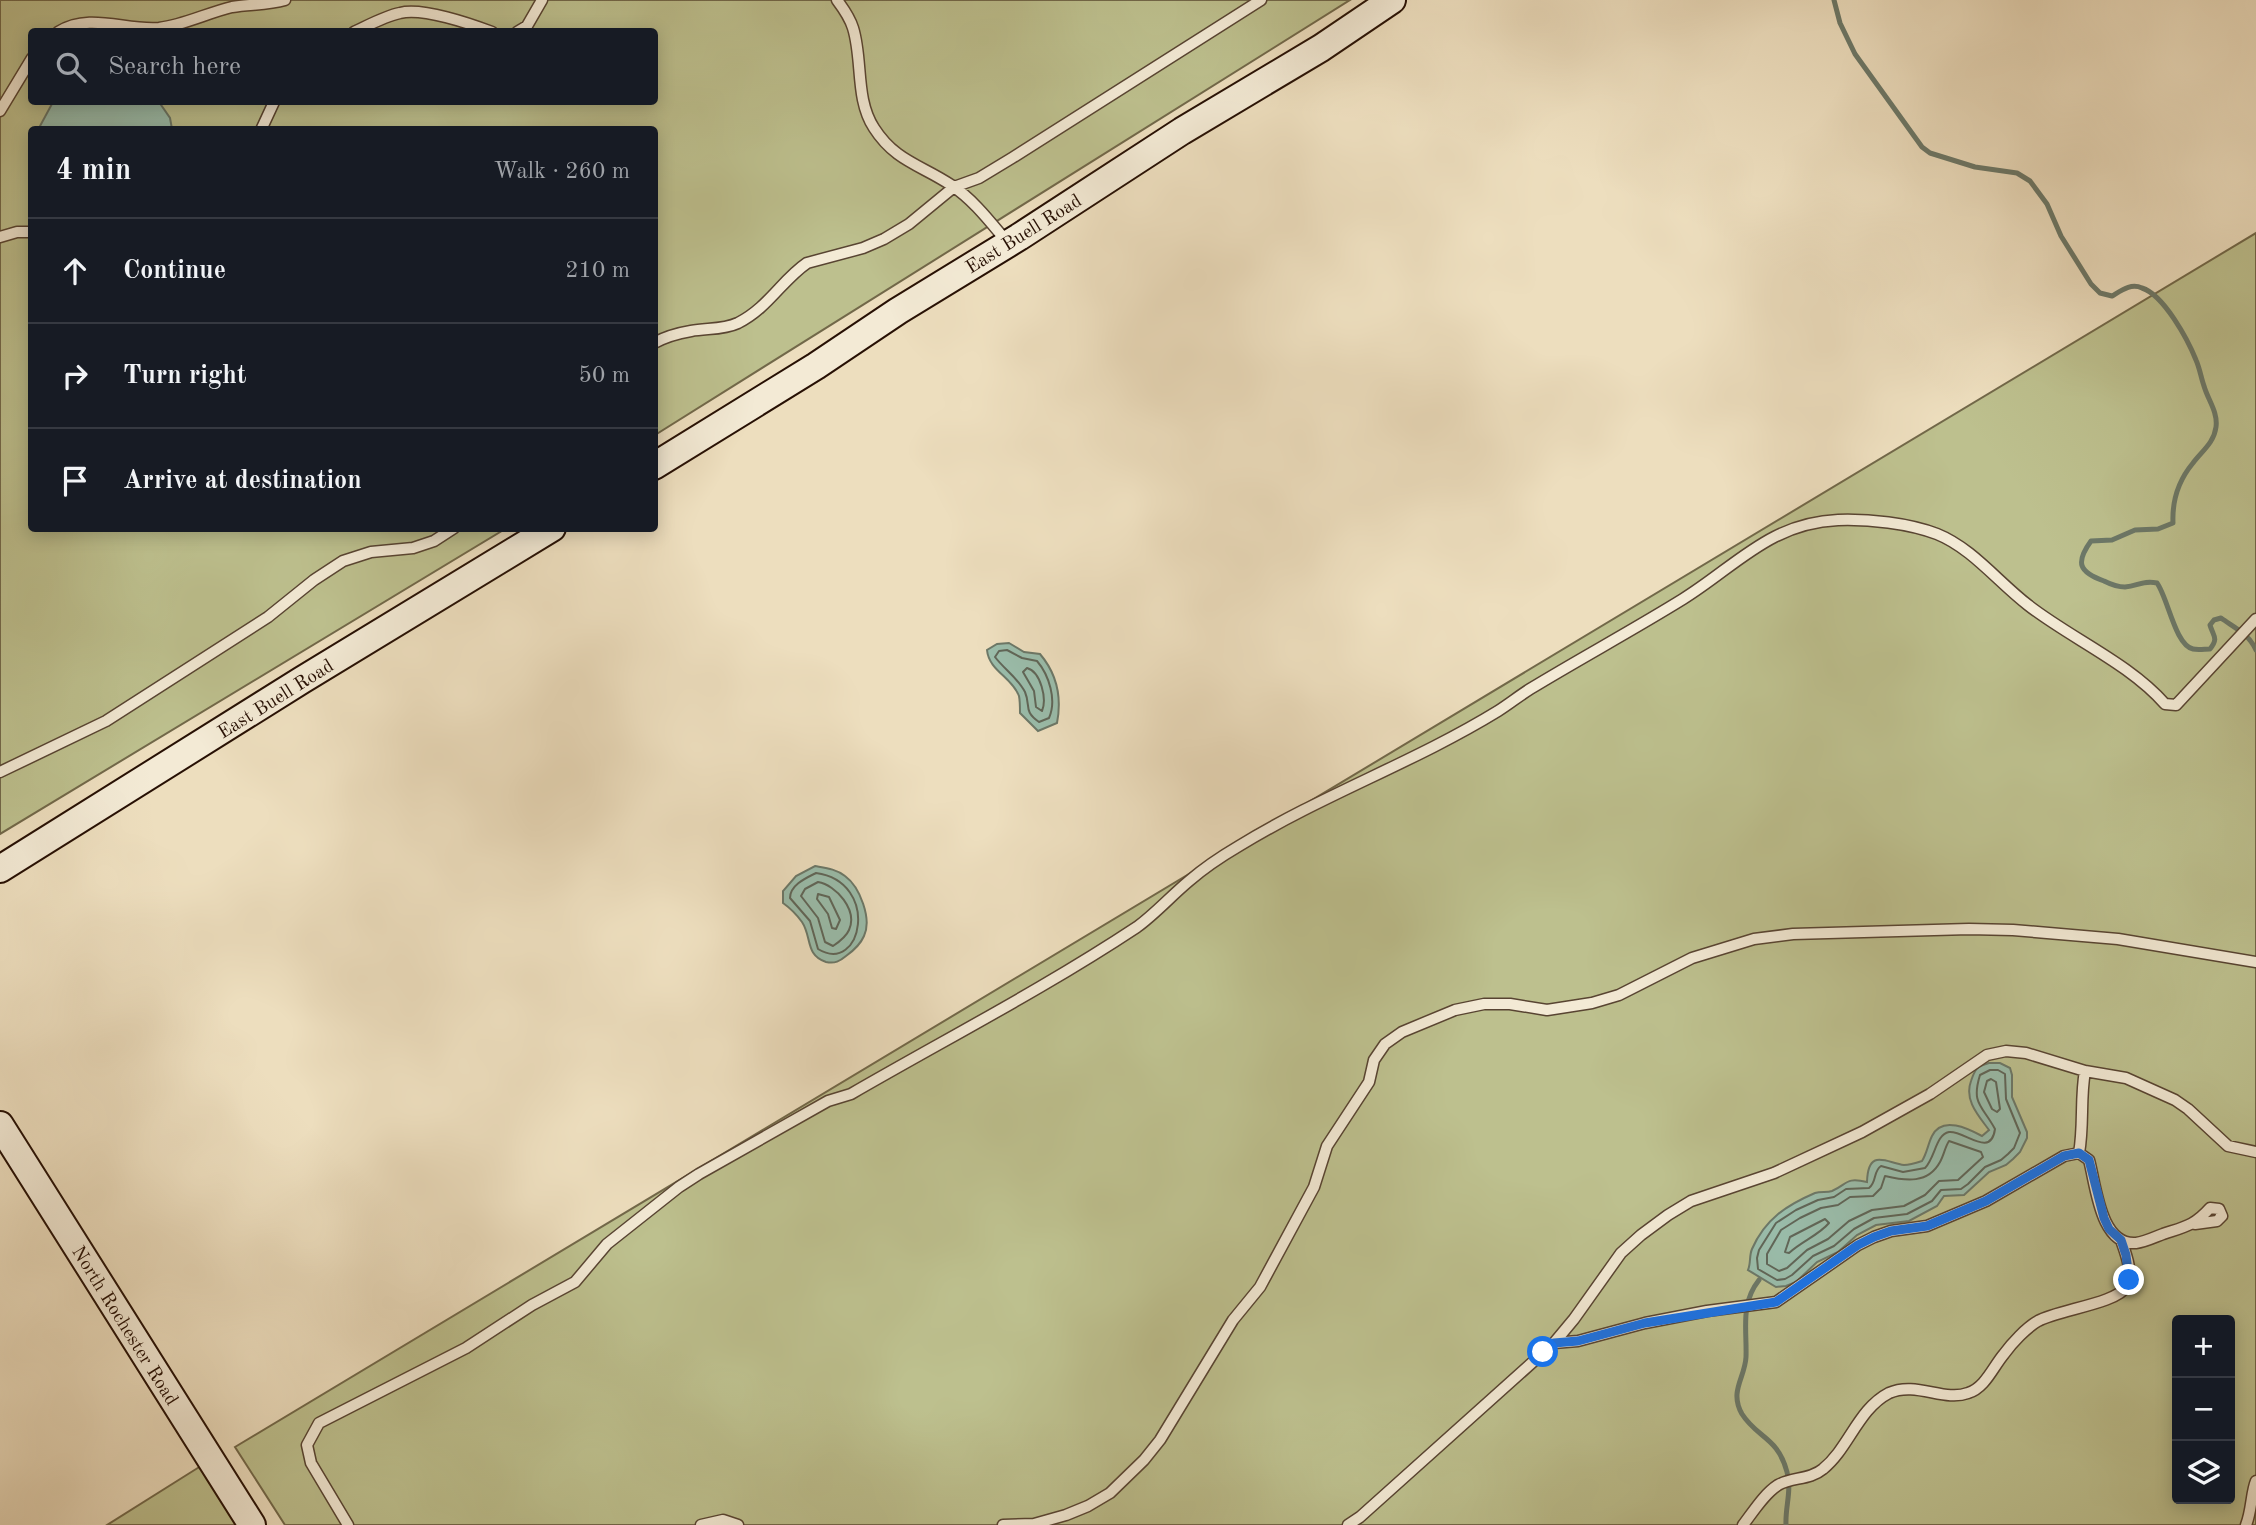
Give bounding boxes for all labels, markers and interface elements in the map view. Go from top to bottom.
search box [28,28,658,105]
icon: search [52,48,90,86]
text: Search here [108,54,241,80]
text: 4 min [56,156,131,186]
text: Walk · 260 m [494,160,630,183]
street label: East Buell Road [963,192,1086,278]
icon: ahead [56,252,94,290]
text: Continue [123,258,226,284]
text: 210 m [565,259,630,282]
icon: right [56,357,94,395]
text: Turn right [123,363,246,389]
text: 50 m [579,364,630,387]
icon: arrive [56,462,94,500]
text: Arrive at destination [123,468,362,494]
street label: East Buell Road [215,657,338,743]
street label: North Rochester Road [67,1243,181,1409]
route end [2113,1264,2144,1295]
map controls [2172,1315,2235,1504]
button: + [2172,1315,2235,1378]
route start [1527,1336,1558,1367]
button: − [2172,1378,2235,1441]
button: layers [2172,1441,2235,1504]

